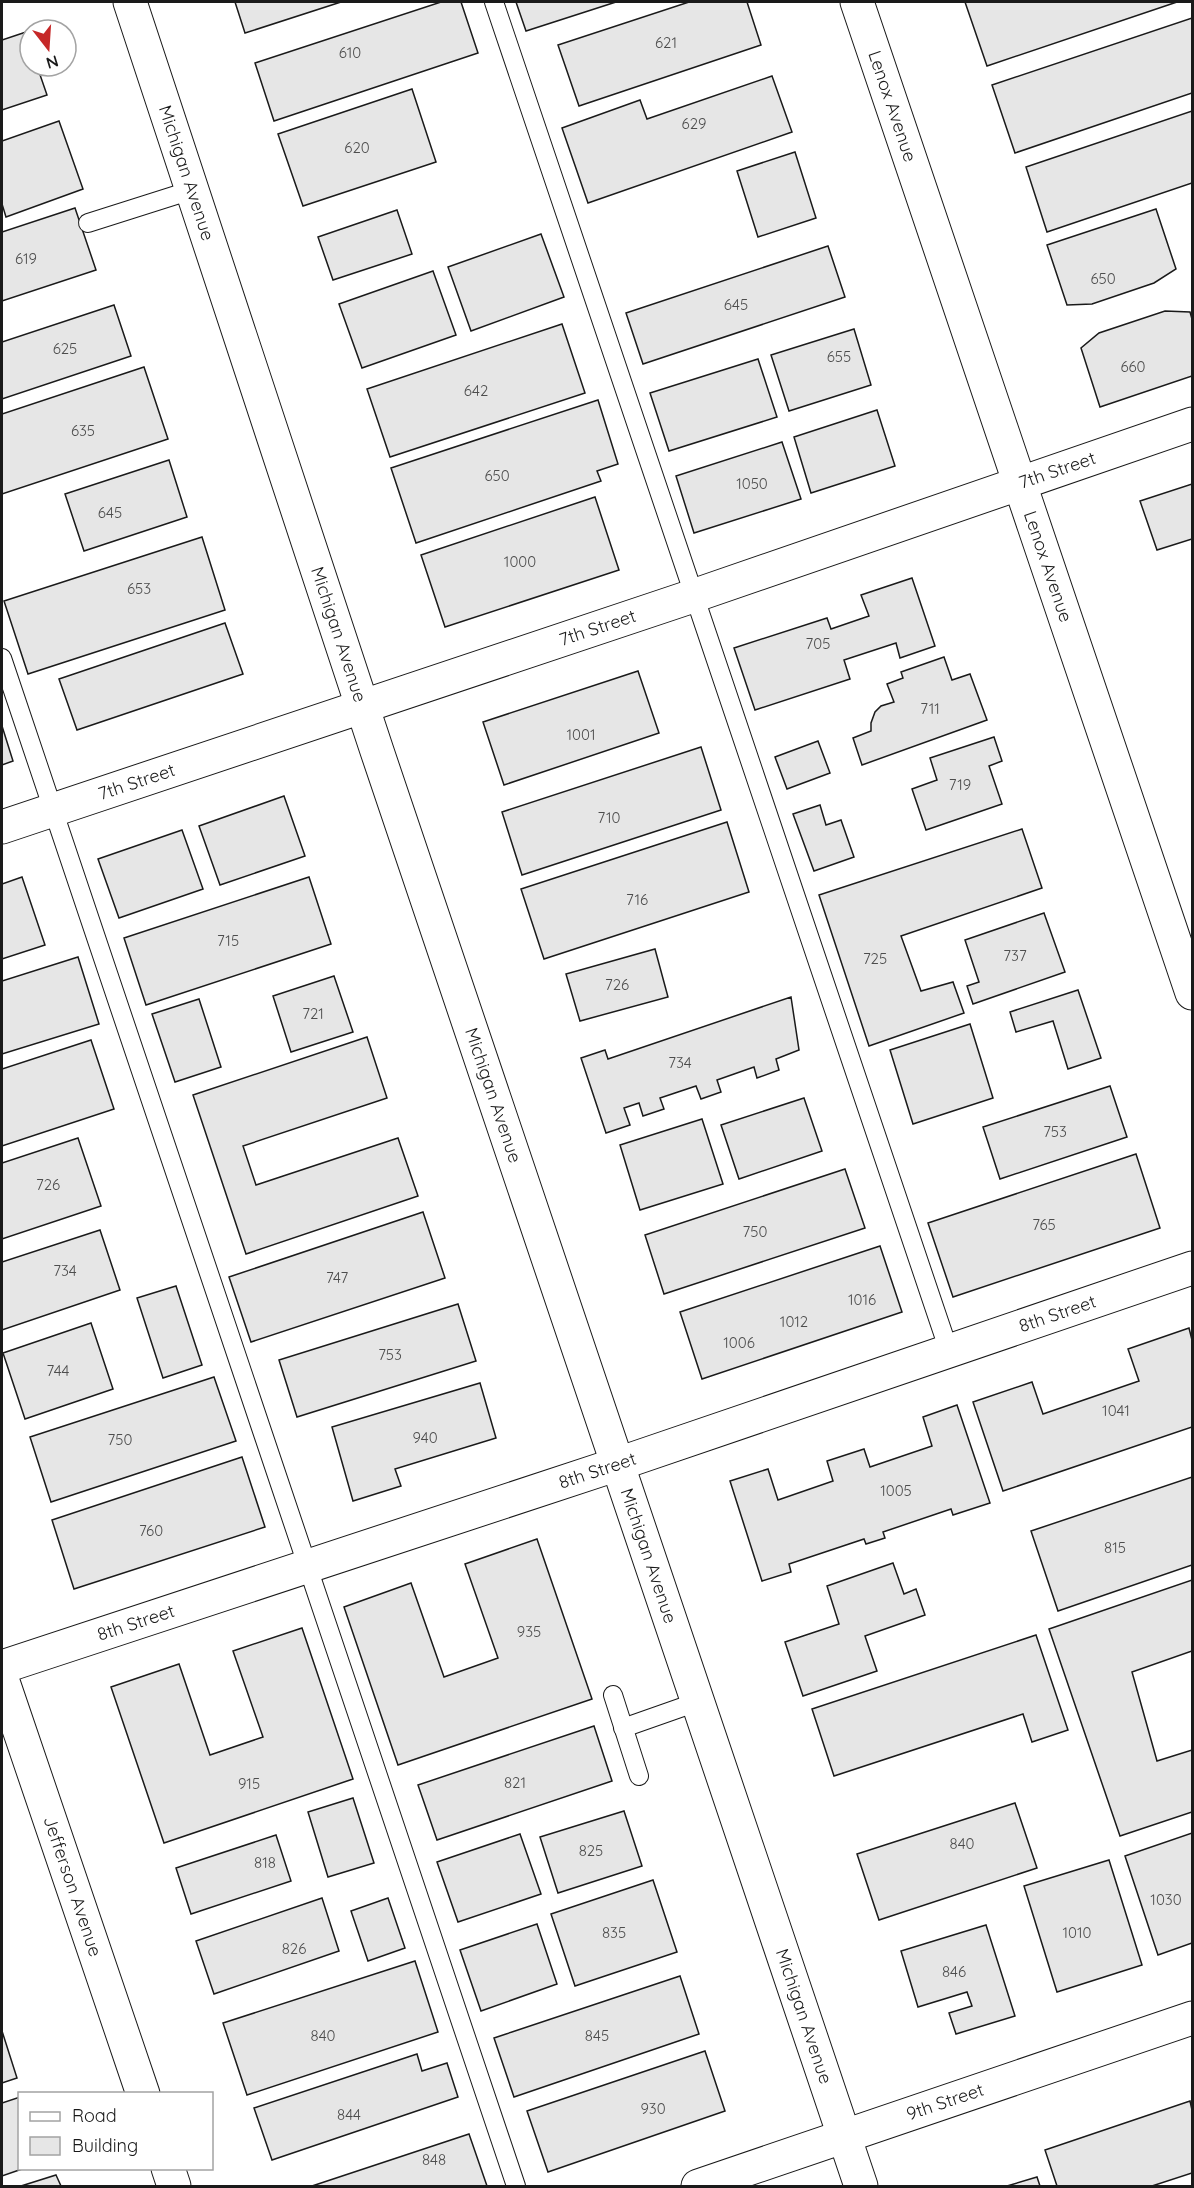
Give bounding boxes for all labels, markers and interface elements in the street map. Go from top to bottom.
north arrow [18,18,78,78]
house number: 621 [655,33,677,52]
house number: 610 [339,43,361,62]
street label: Lenox Avenue [863,47,922,165]
text: N [44,51,61,74]
street label: Michigan Avenue [154,102,220,243]
house number: 629 [682,114,706,133]
house number: 620 [344,138,370,157]
house number: 619 [15,249,37,268]
house number: 650 [1090,269,1116,288]
house number: 645 [724,295,748,314]
house number: 625 [53,339,77,358]
house number: 655 [827,347,851,366]
house number: 660 [1120,357,1146,376]
house number: 642 [464,381,488,400]
house number: 635 [71,421,95,440]
street label: 7th Street [1016,446,1099,494]
house number: 650 [484,466,510,485]
house number: 1050 [736,474,768,493]
house number: 645 [98,503,122,522]
street label: Lenox Avenue [1019,508,1078,625]
house number: 1000 [504,552,536,571]
street label: Michigan Avenue [306,564,372,705]
house number: 653 [127,579,151,598]
street label: 7th Street [556,604,639,651]
house number: 705 [806,634,830,653]
house number: 711 [920,699,940,718]
house number: 1001 [567,725,595,744]
street label: 7th Street [95,758,178,805]
house number: 719 [949,775,971,794]
house number: 710 [598,808,621,827]
house number: 716 [626,890,648,909]
house number: 715 [217,931,239,950]
house number: 737 [1003,946,1027,965]
house number: 725 [863,949,887,968]
house number: 726 [605,975,629,994]
house number: 721 [302,1004,324,1023]
street label: Michigan Avenue [460,1025,527,1166]
house number: 734 [668,1053,692,1072]
house number: 753 [1043,1122,1067,1141]
house number: 726 [36,1175,60,1194]
house number: 765 [1032,1215,1056,1234]
house number: 750 [743,1222,767,1241]
house number: 734 [53,1261,77,1280]
house number: 747 [326,1268,348,1287]
house number: 1016 [848,1290,876,1309]
street label: 8th Street [1016,1290,1099,1337]
house number: 1012 [780,1312,808,1331]
house number: 1006 [723,1333,755,1352]
house number: 753 [378,1345,402,1364]
house number: 744 [47,1361,70,1380]
house number: 1041 [1102,1401,1130,1420]
house number: 940 [412,1428,438,1447]
house number: 750 [108,1430,132,1449]
street label: 8th Street [556,1447,639,1494]
house number: 1005 [880,1481,912,1500]
street label: Michigan Avenue [615,1485,682,1626]
house number: 760 [139,1521,163,1540]
house number: 815 [1104,1538,1126,1557]
street label: 8th Street [94,1599,177,1646]
house number: 935 [517,1622,541,1641]
house number: 821 [504,1773,526,1792]
house number: 915 [238,1774,260,1793]
street label: Jefferson Avenue [38,1813,107,1959]
house number: 840 [950,1834,975,1853]
house number: 825 [579,1841,603,1860]
house number: 818 [254,1853,276,1872]
house number: 1030 [1150,1890,1182,1909]
house number: 835 [602,1923,626,1942]
house number: 1010 [1063,1923,1092,1942]
house number: 826 [282,1939,306,1958]
street label: Michigan Avenue [771,1946,838,2087]
house number: 846 [942,1962,966,1981]
house number: 840 [311,2026,336,2045]
house number: 845 [585,2026,609,2045]
street label: 9th Street [903,2078,987,2125]
legend [18,2092,213,2170]
house number: 930 [640,2099,666,2118]
text: Road [72,2104,117,2127]
house number: 844 [337,2105,361,2124]
text: Building [72,2134,138,2157]
house number: 848 [422,2150,446,2169]

